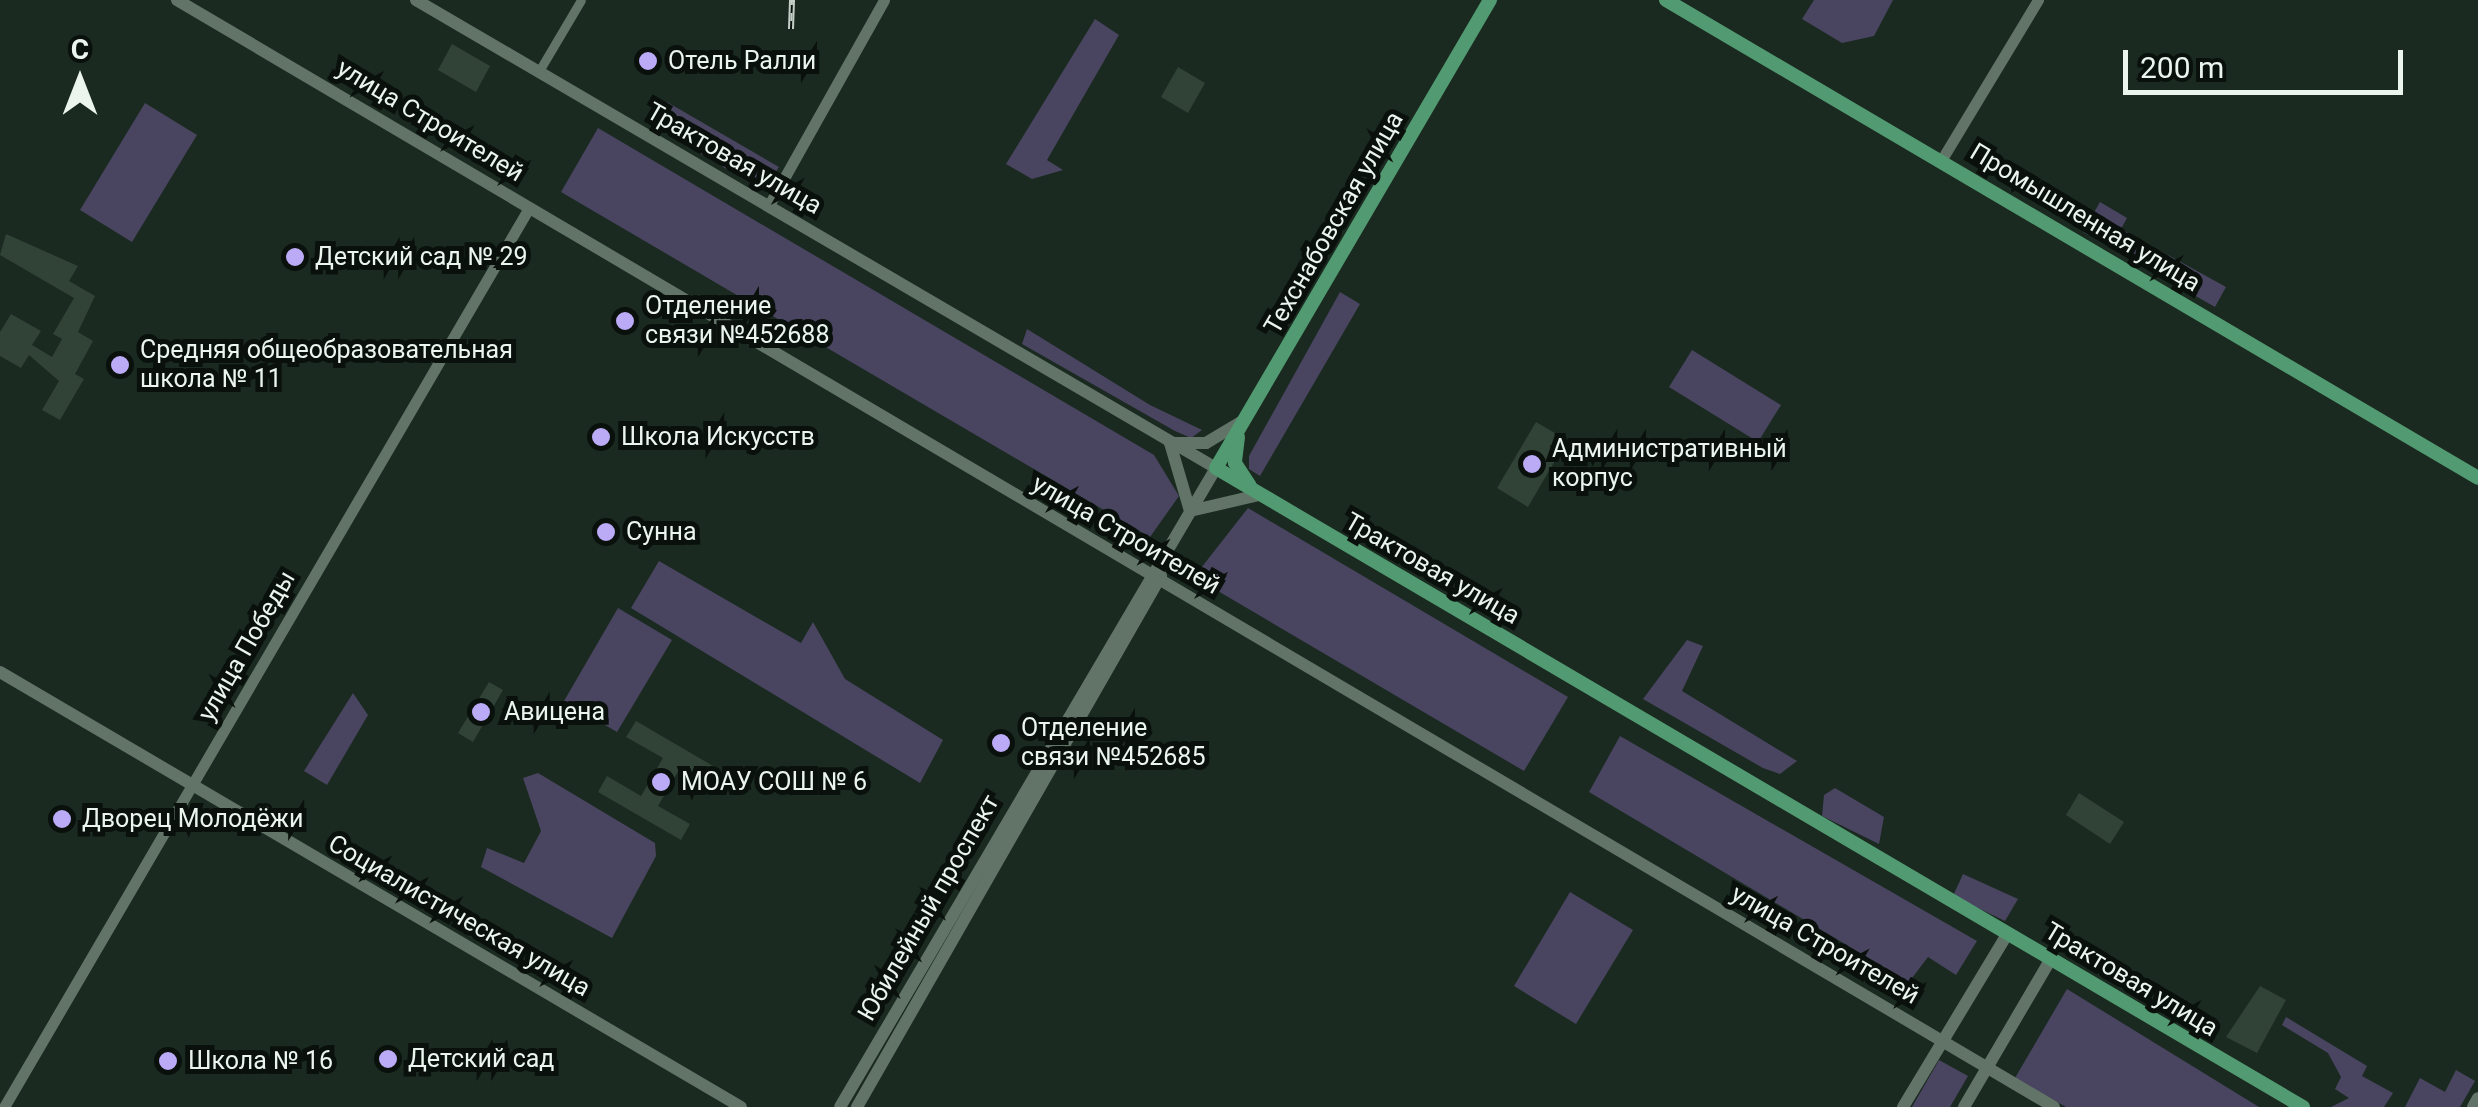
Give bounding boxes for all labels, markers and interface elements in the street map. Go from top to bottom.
north arrow [30,30,130,130]
scale bar [2128,30,2408,92]
text: С [71,33,89,66]
place label: Отель Ралли [668,46,816,76]
marker: Отель Ралли [637,50,659,72]
text: 200 m [2140,50,2224,85]
street label: улица Строителей [331,53,529,189]
street label: Трактовая улица [641,97,827,221]
street label: Техснабовская улица [1258,107,1410,339]
street label: Промышленная улица [1965,137,2205,299]
place label: Детский сад № 29 [315,242,528,272]
marker: Детский сад № 29 [284,246,306,268]
place label: Отделение связи №452688 [645,292,829,351]
marker: Отделение связи №452688 [614,310,636,332]
place label: Средняя общеобразовательная школа № 11 [140,336,513,395]
marker: Средняя общеобразовательная школа № 11 [109,354,131,376]
place label: Школа Искусств [621,422,815,452]
marker: Школа Искусств [590,426,612,448]
place label: Административный корпус [1552,435,1787,494]
marker: Административный корпус [1521,453,1543,475]
street label: улица Строителей [1027,469,1225,601]
street label: Трактовая улица [1339,507,1525,631]
place label: Сунна [626,517,697,547]
marker: Сунна [595,521,617,543]
street label: улица Победы [192,566,302,726]
place label: Авицена [504,697,605,727]
marker: Авицена [468,699,494,725]
place label: Отделение связи №452685 [1021,714,1205,773]
marker: Отделение связи №452685 [990,732,1012,754]
place label: МОАУ СОШ № 6 [681,767,867,797]
marker: МОАУ СОШ № 6 [650,771,672,793]
street label: Юбилейный проспект [852,790,1006,1026]
place label: Дворец Молодёжи [82,804,303,834]
marker: Дворец Молодёжи [51,808,73,830]
street label: Социалистическая улица [323,829,595,1003]
street label: улица Строителей [1726,879,1924,1011]
street label: Трактовая улица [2039,916,2223,1044]
place label: Детский сад [408,1044,554,1074]
place label: Школа № 16 [188,1046,333,1076]
marker: Детский сад [377,1048,399,1070]
marker: Школа № 16 [157,1050,179,1072]

